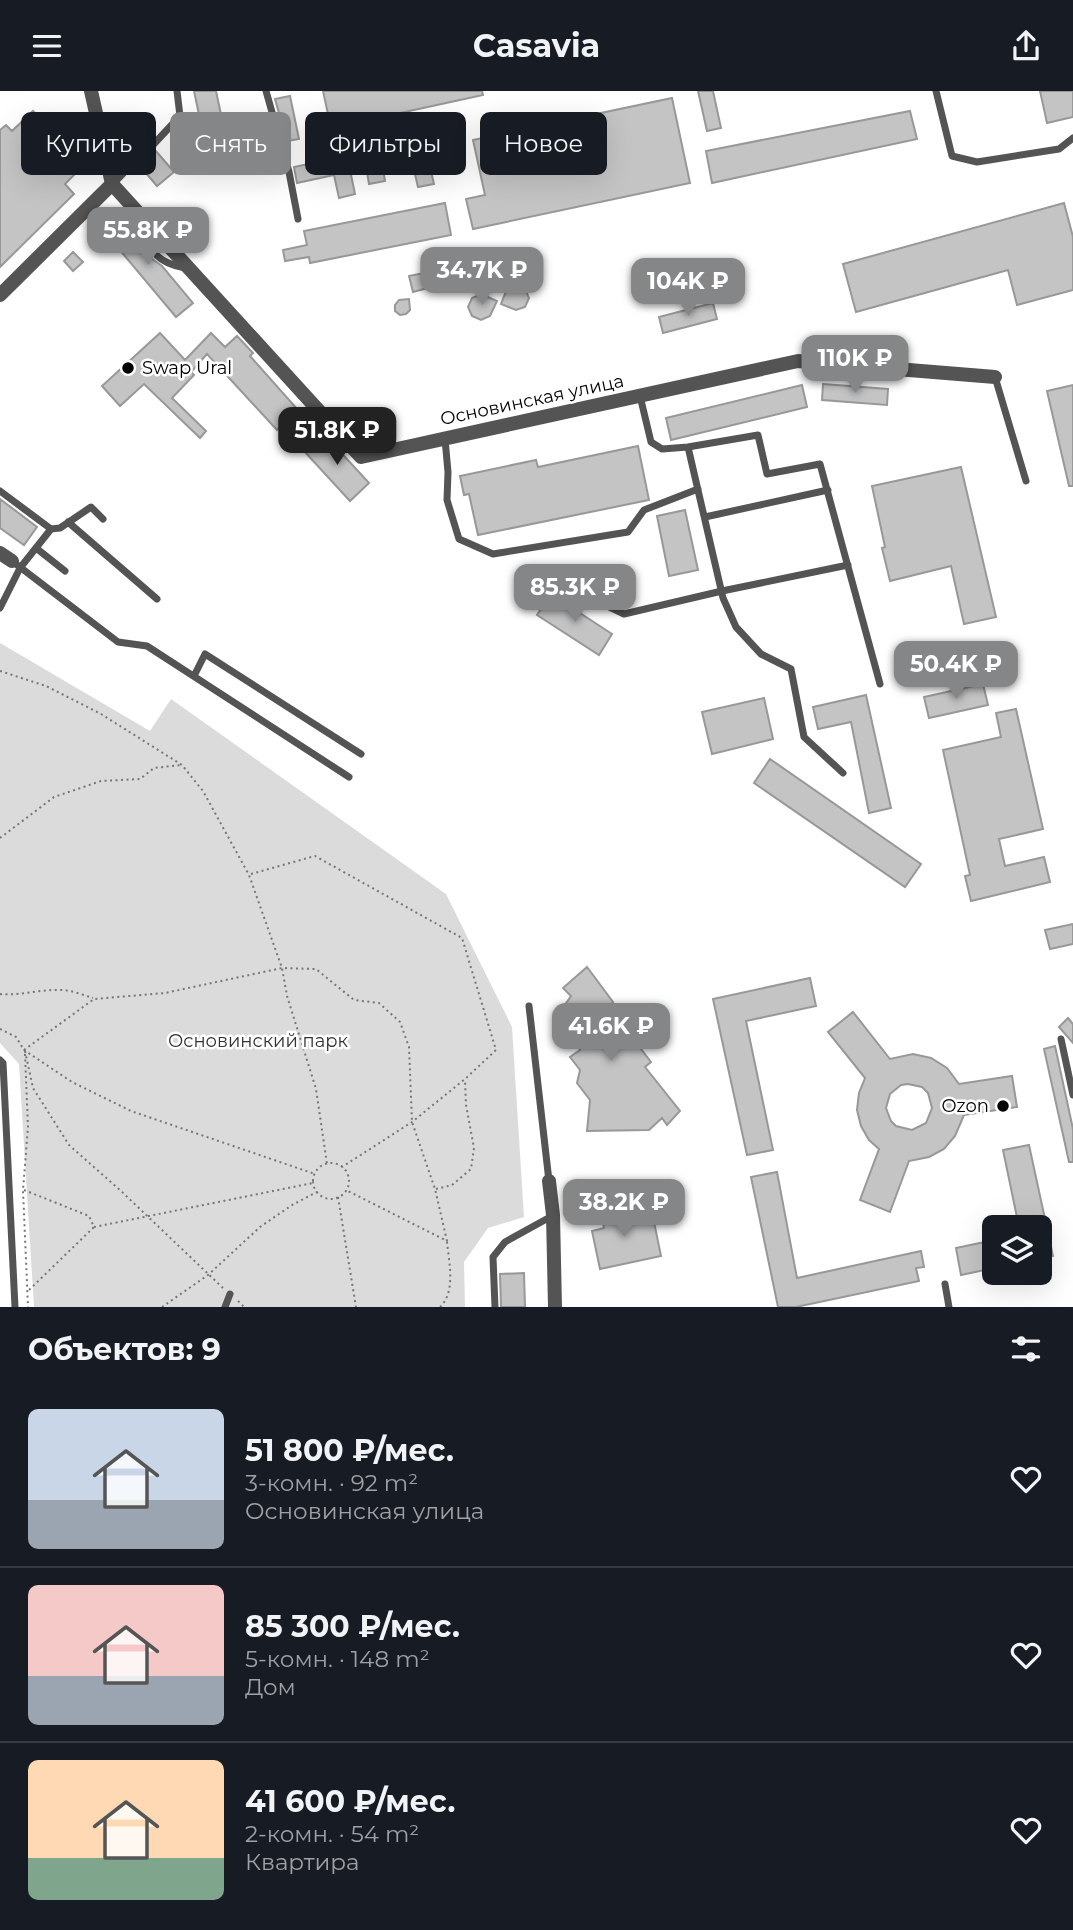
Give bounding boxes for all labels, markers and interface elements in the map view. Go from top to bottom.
text: Casavia [473,26,600,65]
icon: menu [28,27,66,65]
icon: share [1007,27,1045,65]
chip: Купить [21,112,156,175]
chip: Снять [170,112,291,175]
chip: Фильтры [305,112,466,175]
chip: Новое [480,112,607,175]
pin: 55.8K ₽ [83,207,213,267]
text: 55.8K ₽ [103,216,193,244]
pin: 34.7K ₽ [417,247,547,307]
text: 34.7K ₽ [436,256,528,284]
pin: 104K ₽ [631,259,745,318]
text: 104K ₽ [647,267,729,295]
pin: 110K ₽ [798,335,912,395]
text: 110K ₽ [817,344,893,372]
place label: Swap Ural [142,357,232,379]
marker: Swap Ural [120,360,136,376]
street label: Основинская улица [438,370,626,430]
pin: 51.8K ₽ [272,407,402,467]
text: 51.8K ₽ [294,416,380,444]
pin: 85.3K ₽ [510,565,640,624]
text: 85.3K ₽ [530,573,620,601]
pin: 50.4K ₽ [891,641,1021,701]
text: 50.4K ₽ [910,650,1002,678]
pin: 41.6K ₽ [546,1003,676,1063]
text: 41.6K ₽ [568,1012,654,1040]
park label: Основинский парк [168,1030,349,1052]
place label: Ozon [941,1095,989,1117]
marker: Ozon [995,1098,1011,1114]
pin: 38.2K ₽ [559,1179,689,1239]
text: 38.2K ₽ [579,1188,669,1216]
map controls [982,1215,1052,1285]
button: layers [982,1215,1052,1285]
icon: filters [1007,1330,1045,1368]
text: Объектов: 9 [28,1331,221,1368]
text: 51 800 ₽/мес. [245,1432,454,1469]
icon: home [84,1437,168,1521]
icon: heart [1007,1460,1045,1498]
text: 3-комн. · 92 m² [245,1469,418,1497]
text: Основинская улица [245,1497,484,1525]
text: 85 300 ₽/мес. [245,1608,460,1645]
icon: home [84,1613,168,1697]
icon: heart [1007,1636,1045,1674]
text: 5-комн. · 148 m² [245,1645,430,1673]
text: Дом [245,1673,296,1701]
text: 41 600 ₽/мес. [245,1783,455,1820]
icon: home [84,1788,168,1872]
icon: heart [1007,1811,1045,1849]
text: 2-комн. · 54 m² [245,1820,419,1848]
text: Квартира [245,1848,359,1876]

